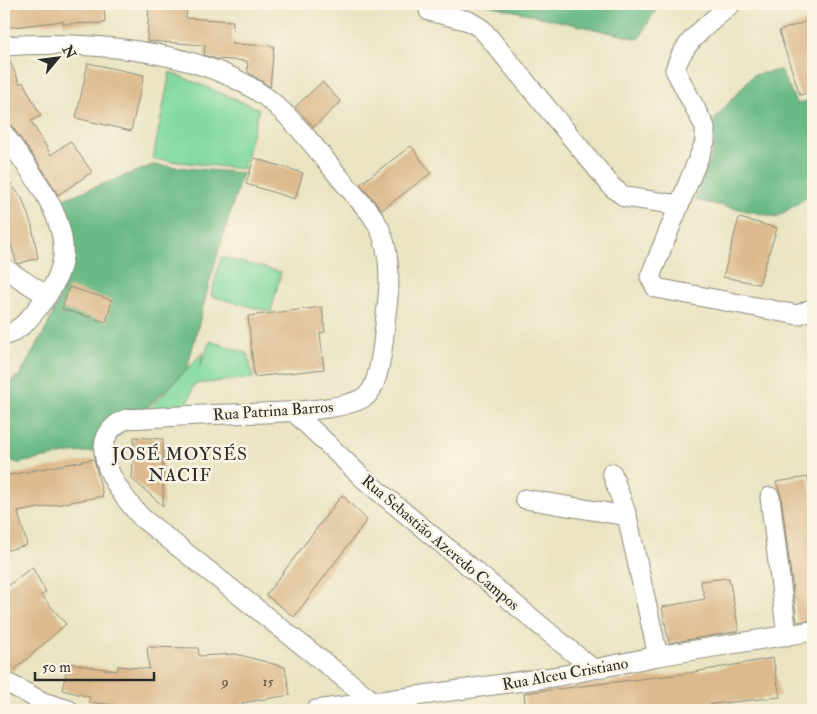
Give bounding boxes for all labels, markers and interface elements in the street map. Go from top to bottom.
north arrow [32,32,82,82]
text: N [58,41,80,62]
street label: Rua Patrina Barros [212,397,334,425]
district label: JOSÉ MOYSÉS NACIF [111,443,248,487]
street label: Rua Sebastião Azeredo Campos [357,471,523,616]
scale bar [35,649,154,681]
street label: Rua Alceu Cristiano [501,653,630,695]
text: 50 m [42,658,71,677]
house number: 9 [220,673,229,690]
house number: 15 [262,673,274,690]

